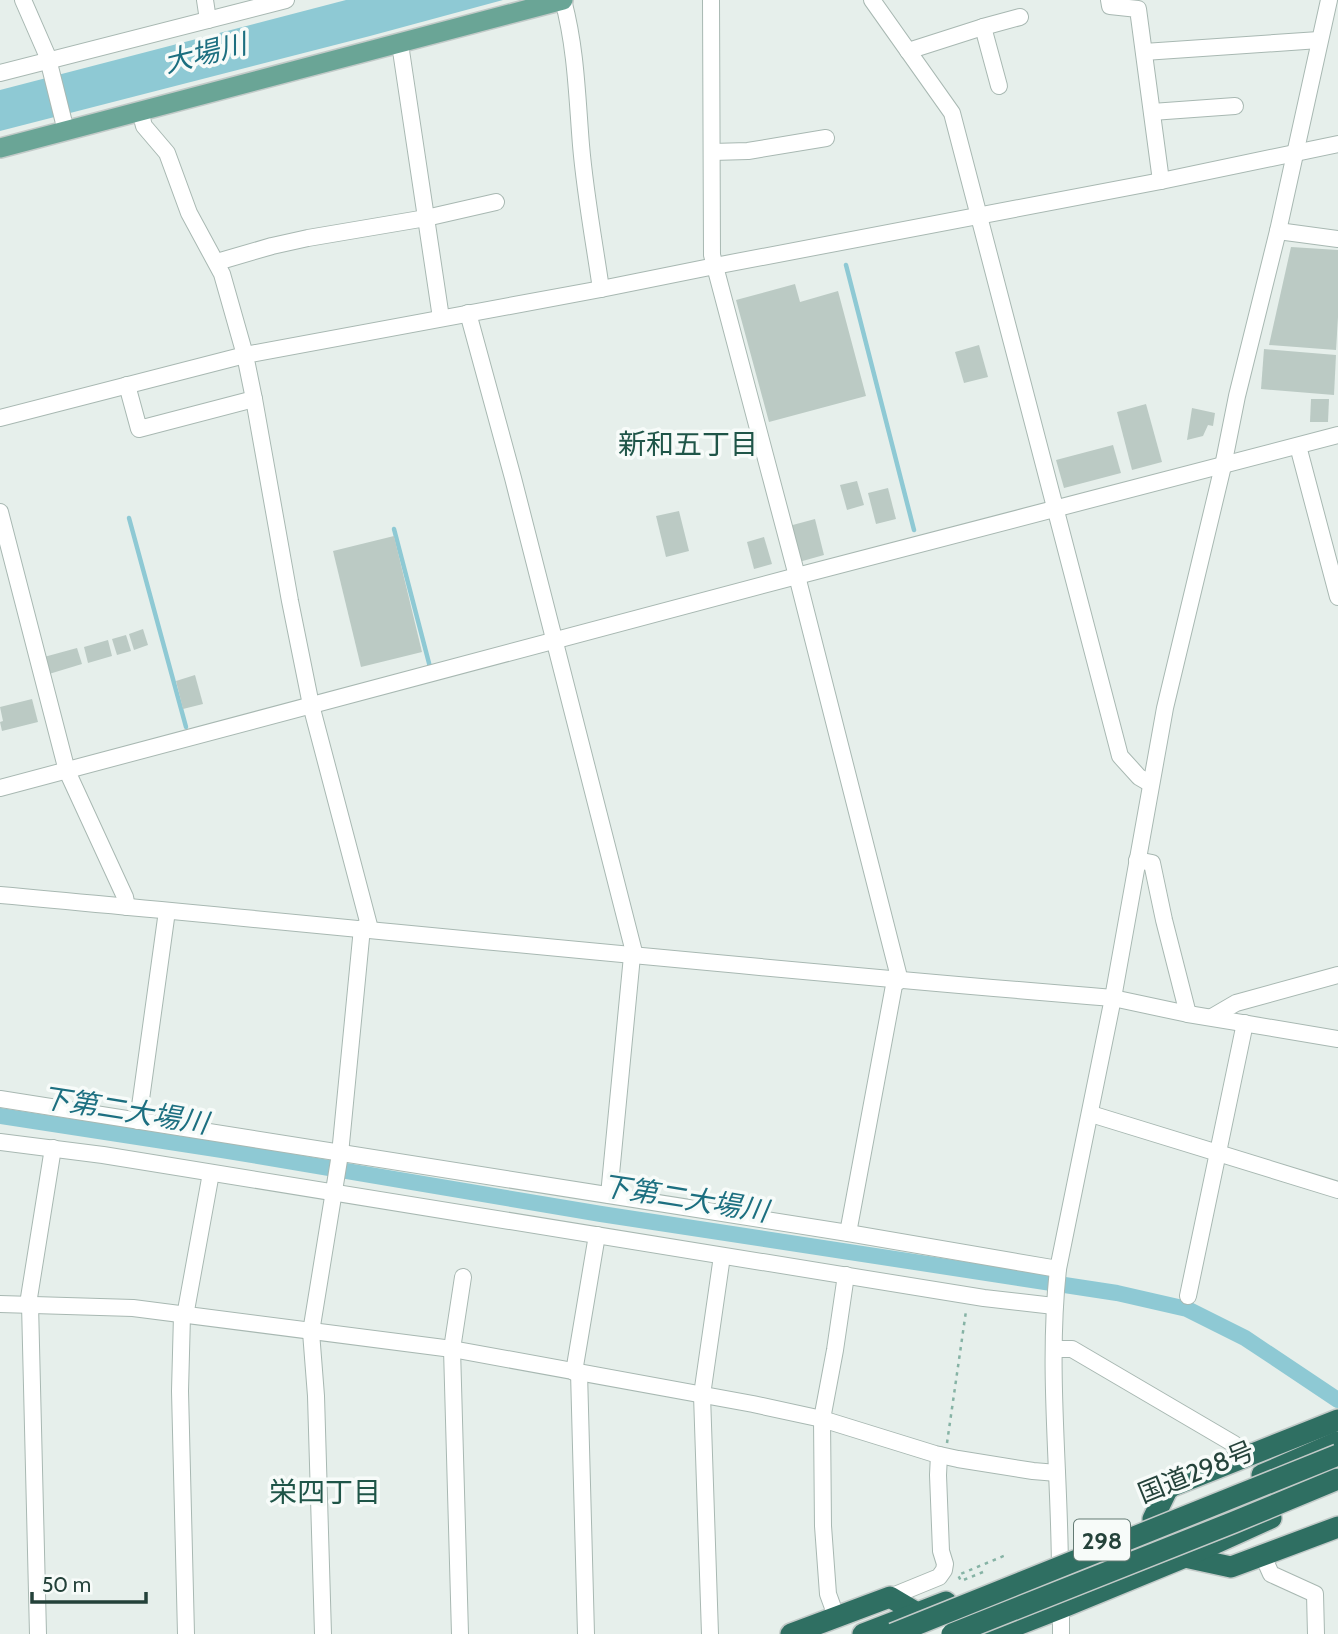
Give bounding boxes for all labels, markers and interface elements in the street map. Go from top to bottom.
water label: 大場川 [160,26,253,80]
district label: 新和五丁目 [618,427,758,461]
water label: 下第二大場川 [39,1080,214,1140]
water label: 下第二大場川 [599,1168,774,1228]
street label: 国道298号 [1133,1434,1259,1510]
district label: 栄四丁目 [269,1475,381,1509]
road number: 298 [1074,1520,1130,1560]
scale bar [32,1560,145,1604]
text: 50 m [42,1572,91,1597]

